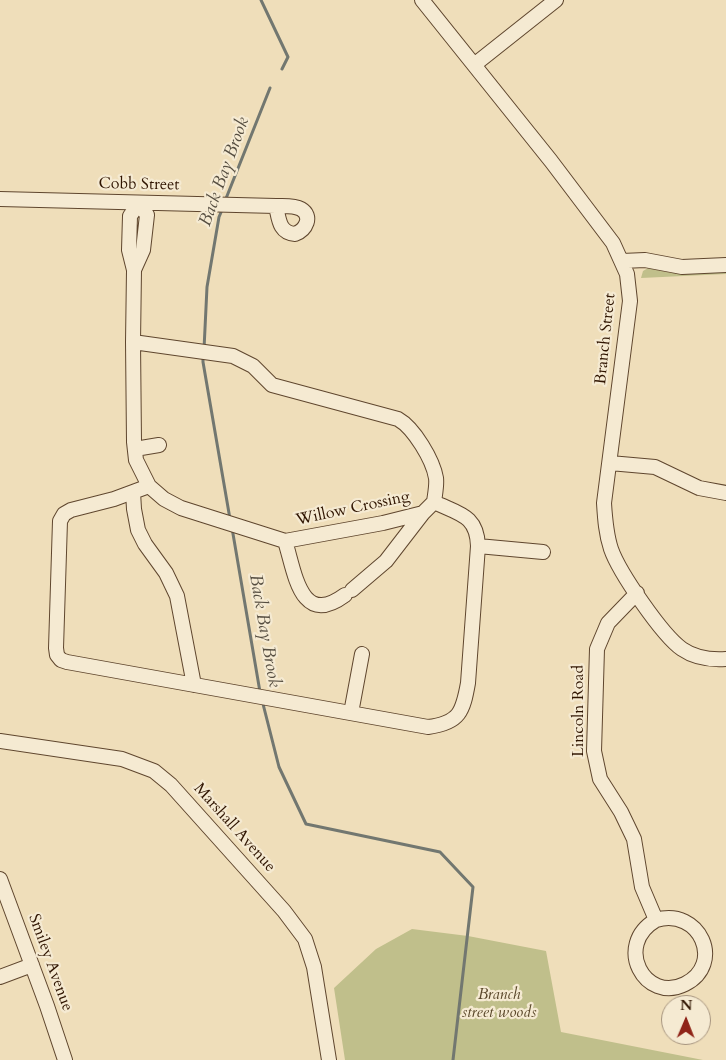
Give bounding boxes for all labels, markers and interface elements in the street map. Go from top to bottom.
water label: Back Bay Brook [195,115,255,229]
street label: Cobb Street [98,175,180,195]
street label: Branch Street [592,292,620,386]
street label: Willow Crossing [294,488,412,530]
water label: Back Bay Brook [243,573,285,689]
street label: Lincoln Road [569,665,589,757]
street label: Marshall Avenue [189,780,279,876]
street label: Smiley Avenue [24,912,76,1014]
park label: Branch street woods [462,985,536,1023]
north arrow [661,995,711,1045]
text: N [680,996,692,1015]

